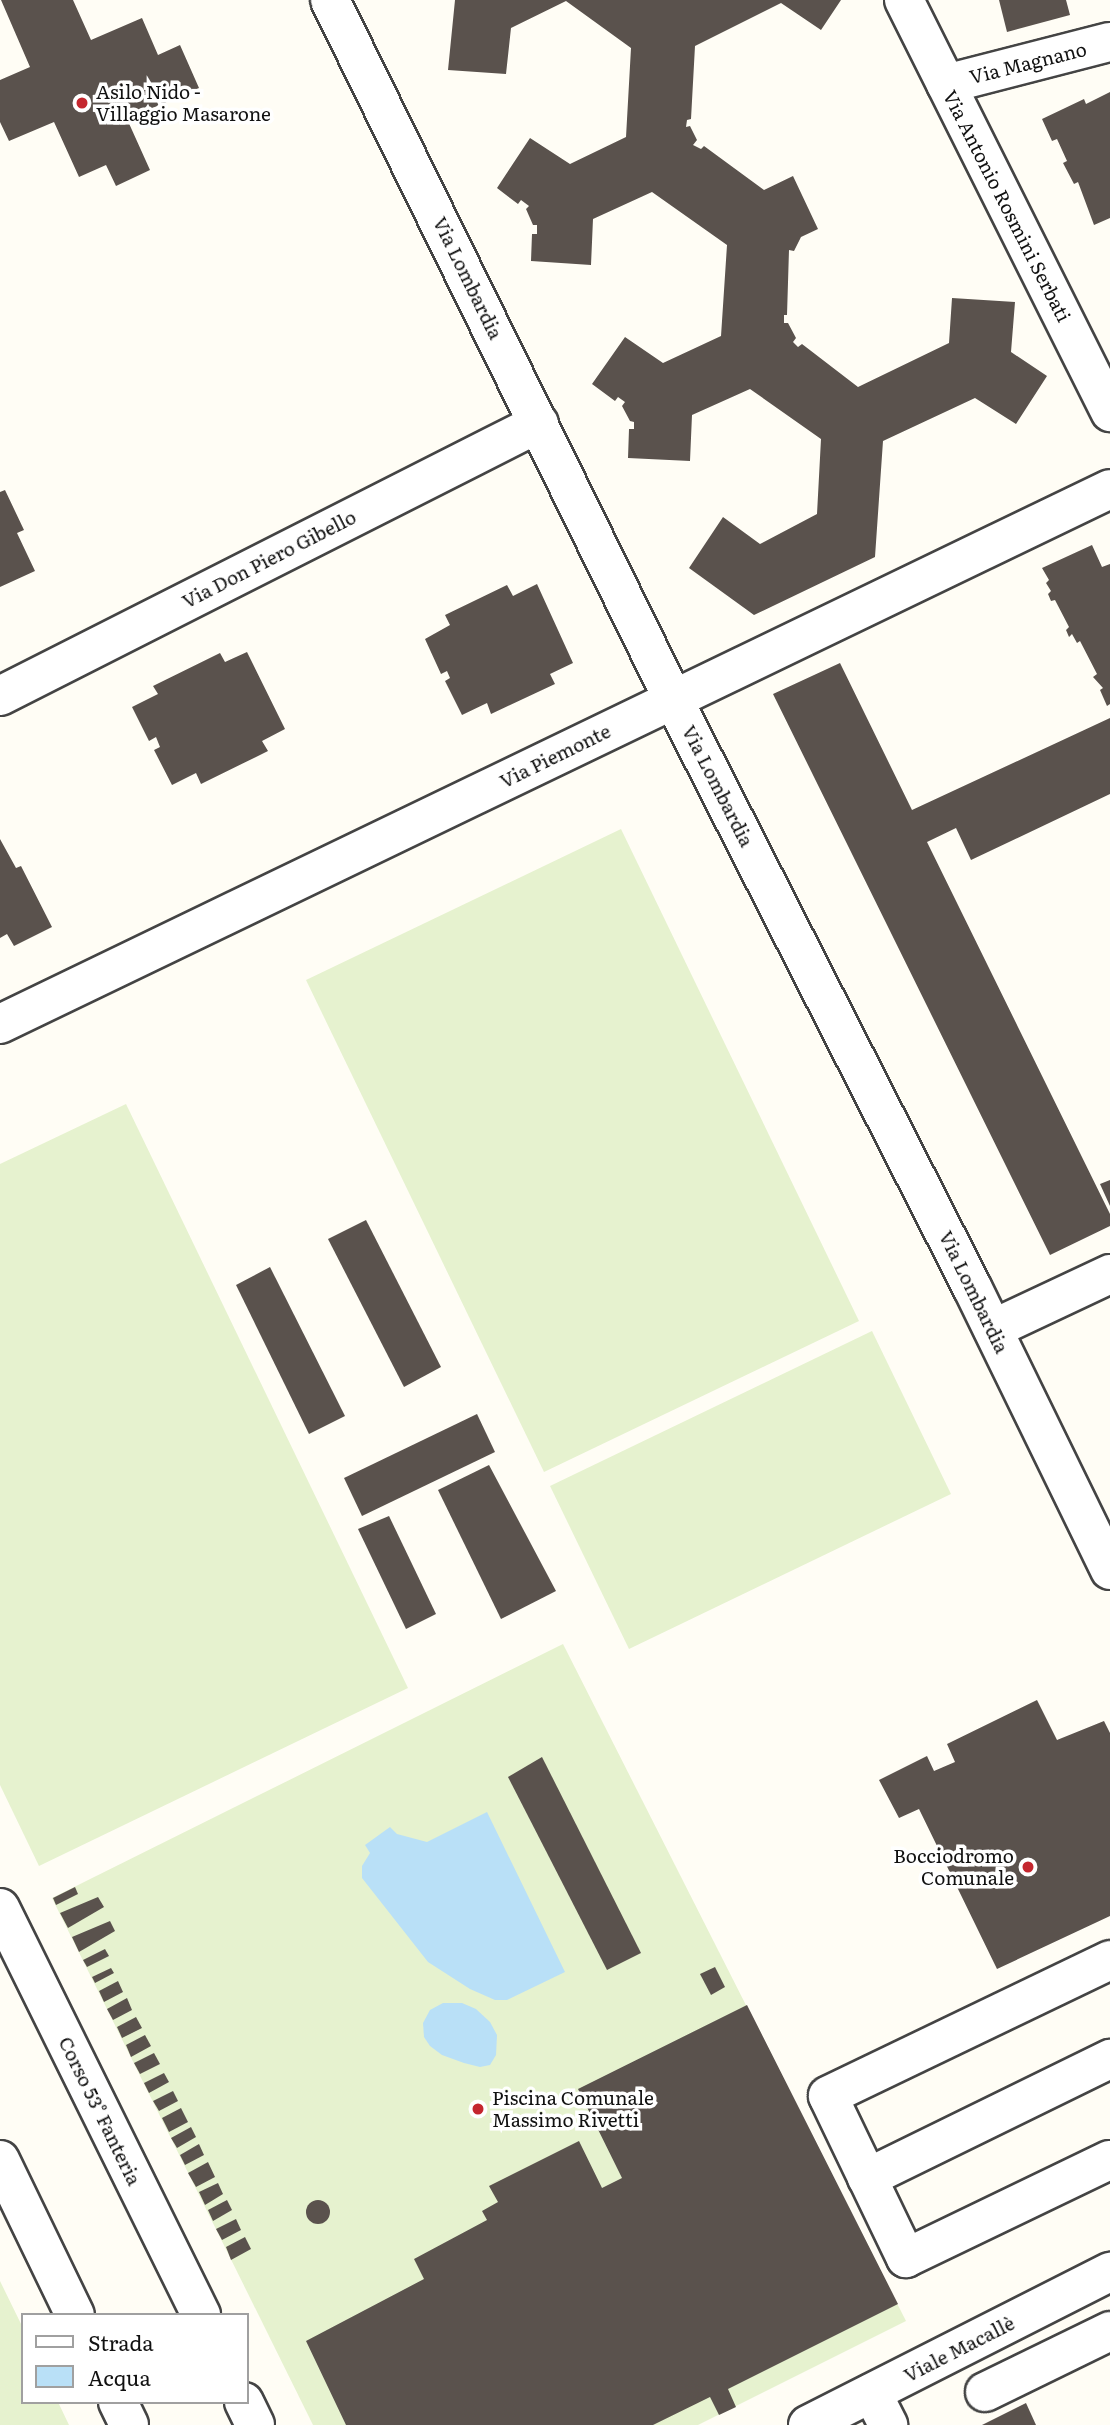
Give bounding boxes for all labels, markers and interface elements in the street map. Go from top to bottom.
street label: Via Magnano [967,37,1089,89]
place label: Asilo Nido - Villaggio Masarone [96,81,271,125]
street label: Via Antonio Rosmini Serbati [938,86,1076,326]
marker: Asilo Nido - Villaggio Masarone [74,95,90,111]
street label: Via Lombardia [428,213,508,343]
street label: Via Don Piero Gibello [178,505,360,613]
street label: Via Piemonte [496,719,614,793]
street label: Via Lombardia [678,721,758,851]
street label: Via Lombardia [934,1227,1014,1357]
place label: Bocciodromo Comunale [893,1845,1014,1889]
marker: Bocciodromo Comunale [1020,1859,1036,1875]
street label: Corso 53° Fanteria [54,2033,146,2189]
place label: Piscina Comunale Massimo Rivetti [492,2087,654,2131]
marker: Piscina Comunale Massimo Rivetti [470,2101,486,2117]
street label: Viale Macallè [900,2311,1018,2387]
legend [21,2313,248,2404]
text: Strada [88,2326,154,2357]
text: Acqua [88,2361,151,2392]

